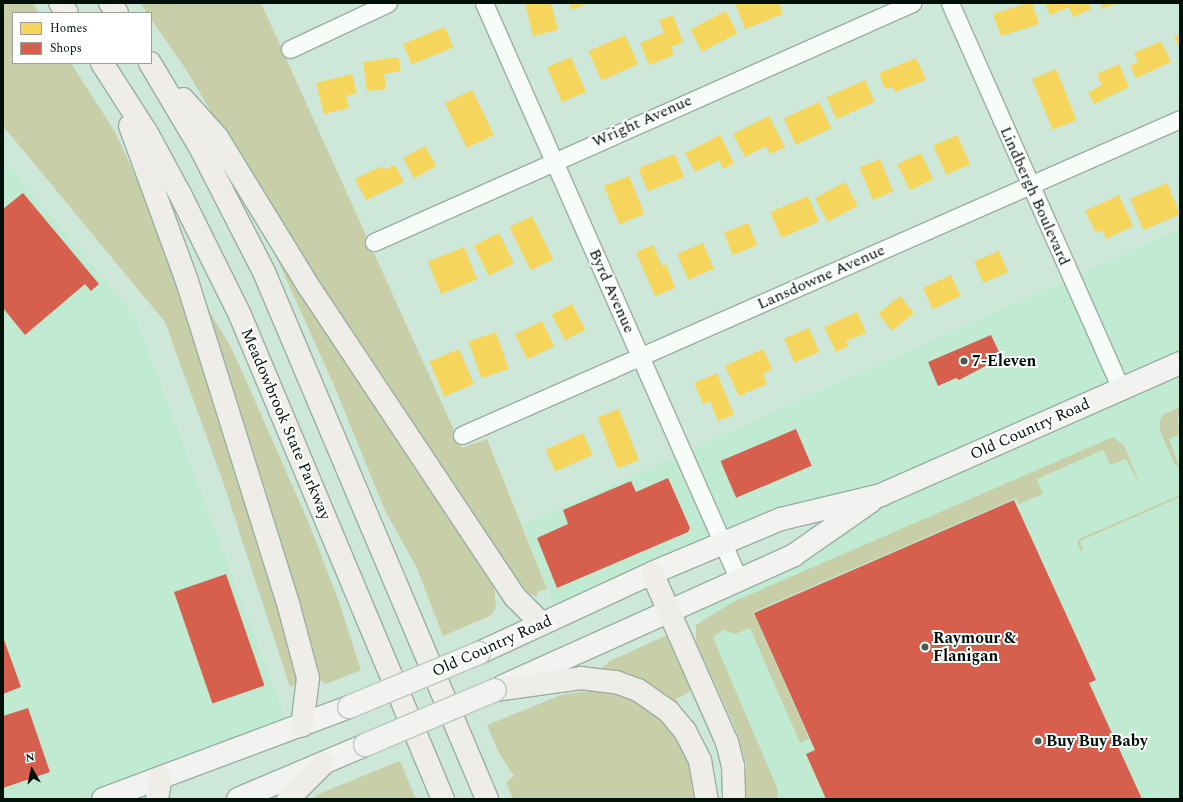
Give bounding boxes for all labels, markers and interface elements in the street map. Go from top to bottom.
legend [12,12,152,64]
text: Homes [50,19,88,38]
text: Shops [50,39,82,58]
street label: Wright Avenue [589,90,695,152]
street label: Lindbergh Boulevard [996,124,1074,268]
street label: Lansdowne Avenue [754,240,888,314]
street label: Byrd Avenue [585,246,639,336]
street label: Meadowbrook State Parkway [237,325,335,523]
place label: 7-Eleven [972,351,1036,371]
marker: 7-Eleven [959,356,969,366]
street label: Old Country Road [967,394,1093,464]
street label: Old Country Road [429,611,555,681]
place label: Raymour & Flanigan [933,628,1016,666]
marker: Raymour & Flanigan [920,642,930,652]
place label: Buy Buy Baby [1046,731,1148,751]
marker: Buy Buy Baby [1033,736,1043,746]
text: N [24,749,36,767]
north arrow [12,750,52,790]

